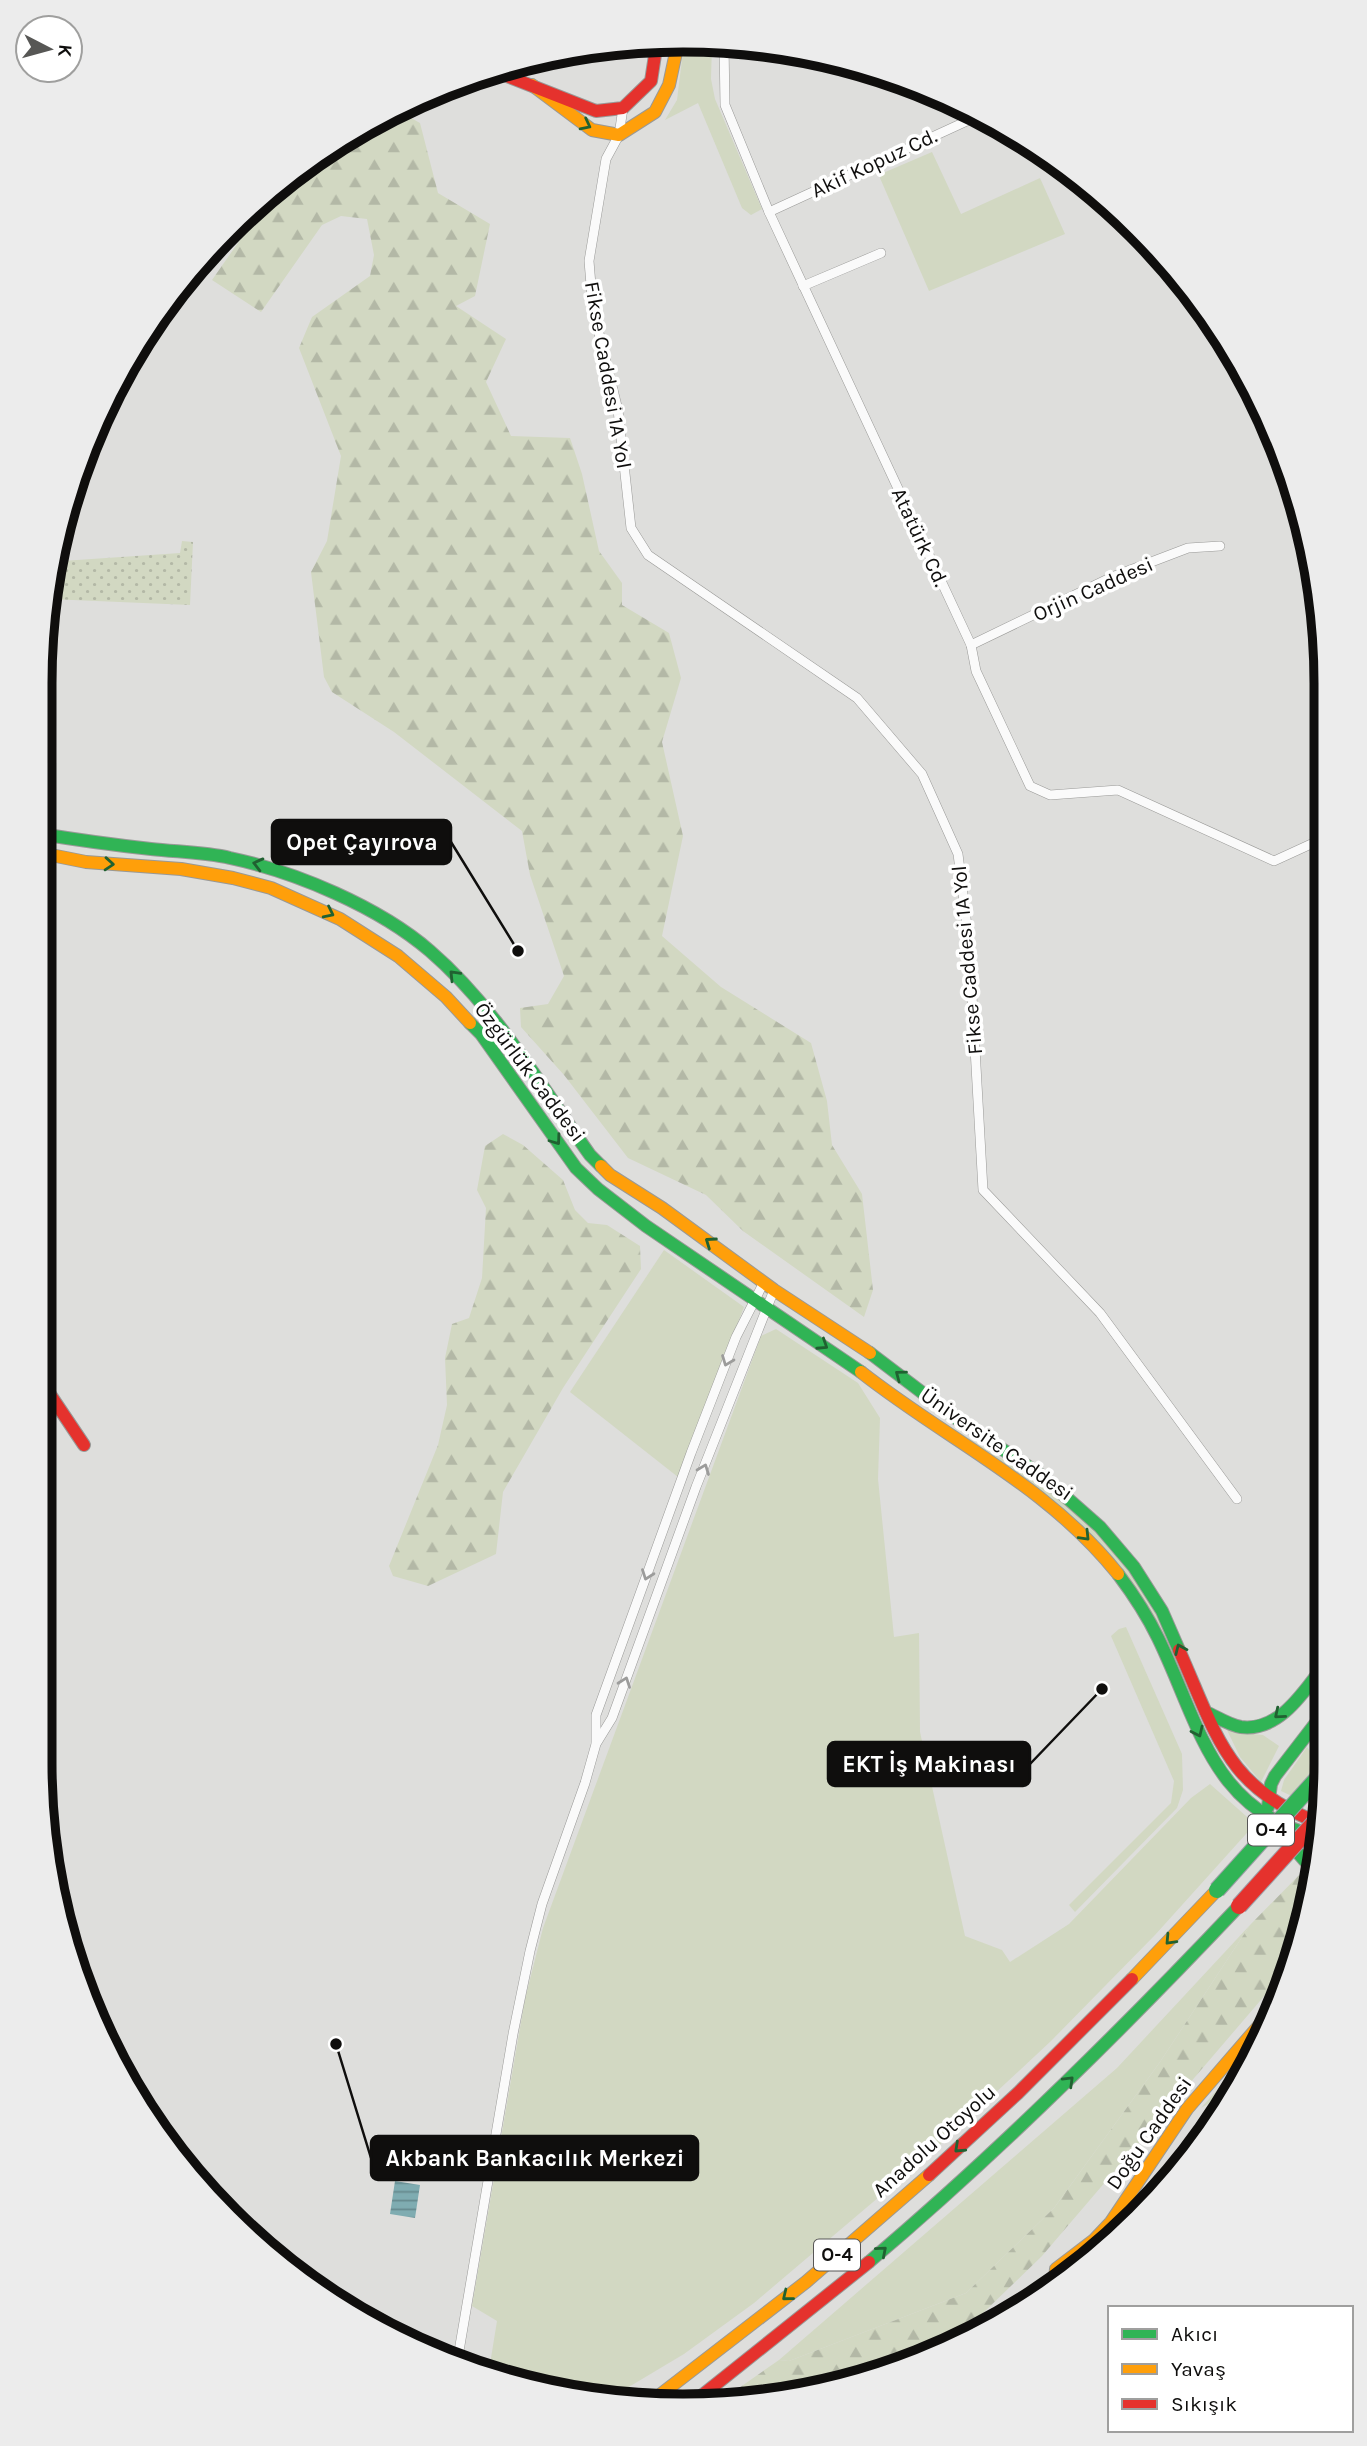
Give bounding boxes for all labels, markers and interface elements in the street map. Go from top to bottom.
north arrow [14,14,84,84]
text: K [53,43,77,59]
one-way arrow [579,117,592,131]
street label: Akif Kopuz Cd. [807,123,941,203]
street label: Fikse Caddesi 1A Yol [580,279,636,471]
street label: Atatürk Cd. [887,484,953,590]
street label: Orjin Caddesi [1029,552,1157,626]
callout: Opet Çayırova [272,820,451,864]
text: Opet Çayırova [286,829,438,856]
one-way arrow [103,856,114,871]
one-way arrow [252,858,264,872]
street label: Fikse Caddesi 1A Yol [947,864,987,1056]
one-way arrow [322,905,334,919]
one-way arrow [449,970,462,983]
street label: Özgürlük Caddesi [470,997,590,1147]
one-way arrow [548,1132,560,1145]
one-way arrow [705,1237,718,1250]
one-way arrow [815,1337,828,1349]
one-way arrow [721,1355,735,1367]
one-way arrow [895,1370,908,1383]
street label: Üniversite Caddesi [916,1383,1078,1505]
one-way arrow [695,1463,709,1475]
one-way arrow [1077,1528,1090,1541]
one-way arrow [641,1568,655,1580]
one-way arrow [1174,1644,1188,1657]
one-way arrow [617,1677,631,1689]
one-way arrow [1274,1706,1287,1719]
one-way arrow [1190,1725,1204,1737]
callout: EKT İş Makinası [828,1742,1030,1786]
text: EKT İş Makinası [842,1750,1016,1778]
road number: O-4 [1248,1814,1294,1846]
one-way arrow [1166,1932,1179,1945]
street label: Doğu Caddesi [1101,2072,1197,2194]
one-way arrow [1060,2076,1073,2089]
street label: Anadolu Otoyolu [868,2080,1000,2202]
callout: Akbank Bankacılık Merkezi [371,2136,698,2180]
one-way arrow [954,2140,967,2152]
text: Akbank Bankacılık Merkezi [386,2145,684,2172]
road number: O-4 [814,2240,860,2270]
one-way arrow [873,2247,886,2259]
one-way arrow [782,2288,794,2301]
legend [1108,2306,1353,2432]
text: Akıcı [1171,2322,1218,2346]
text: Yavaş [1171,2357,1226,2381]
text: Sıkışık [1171,2392,1237,2416]

